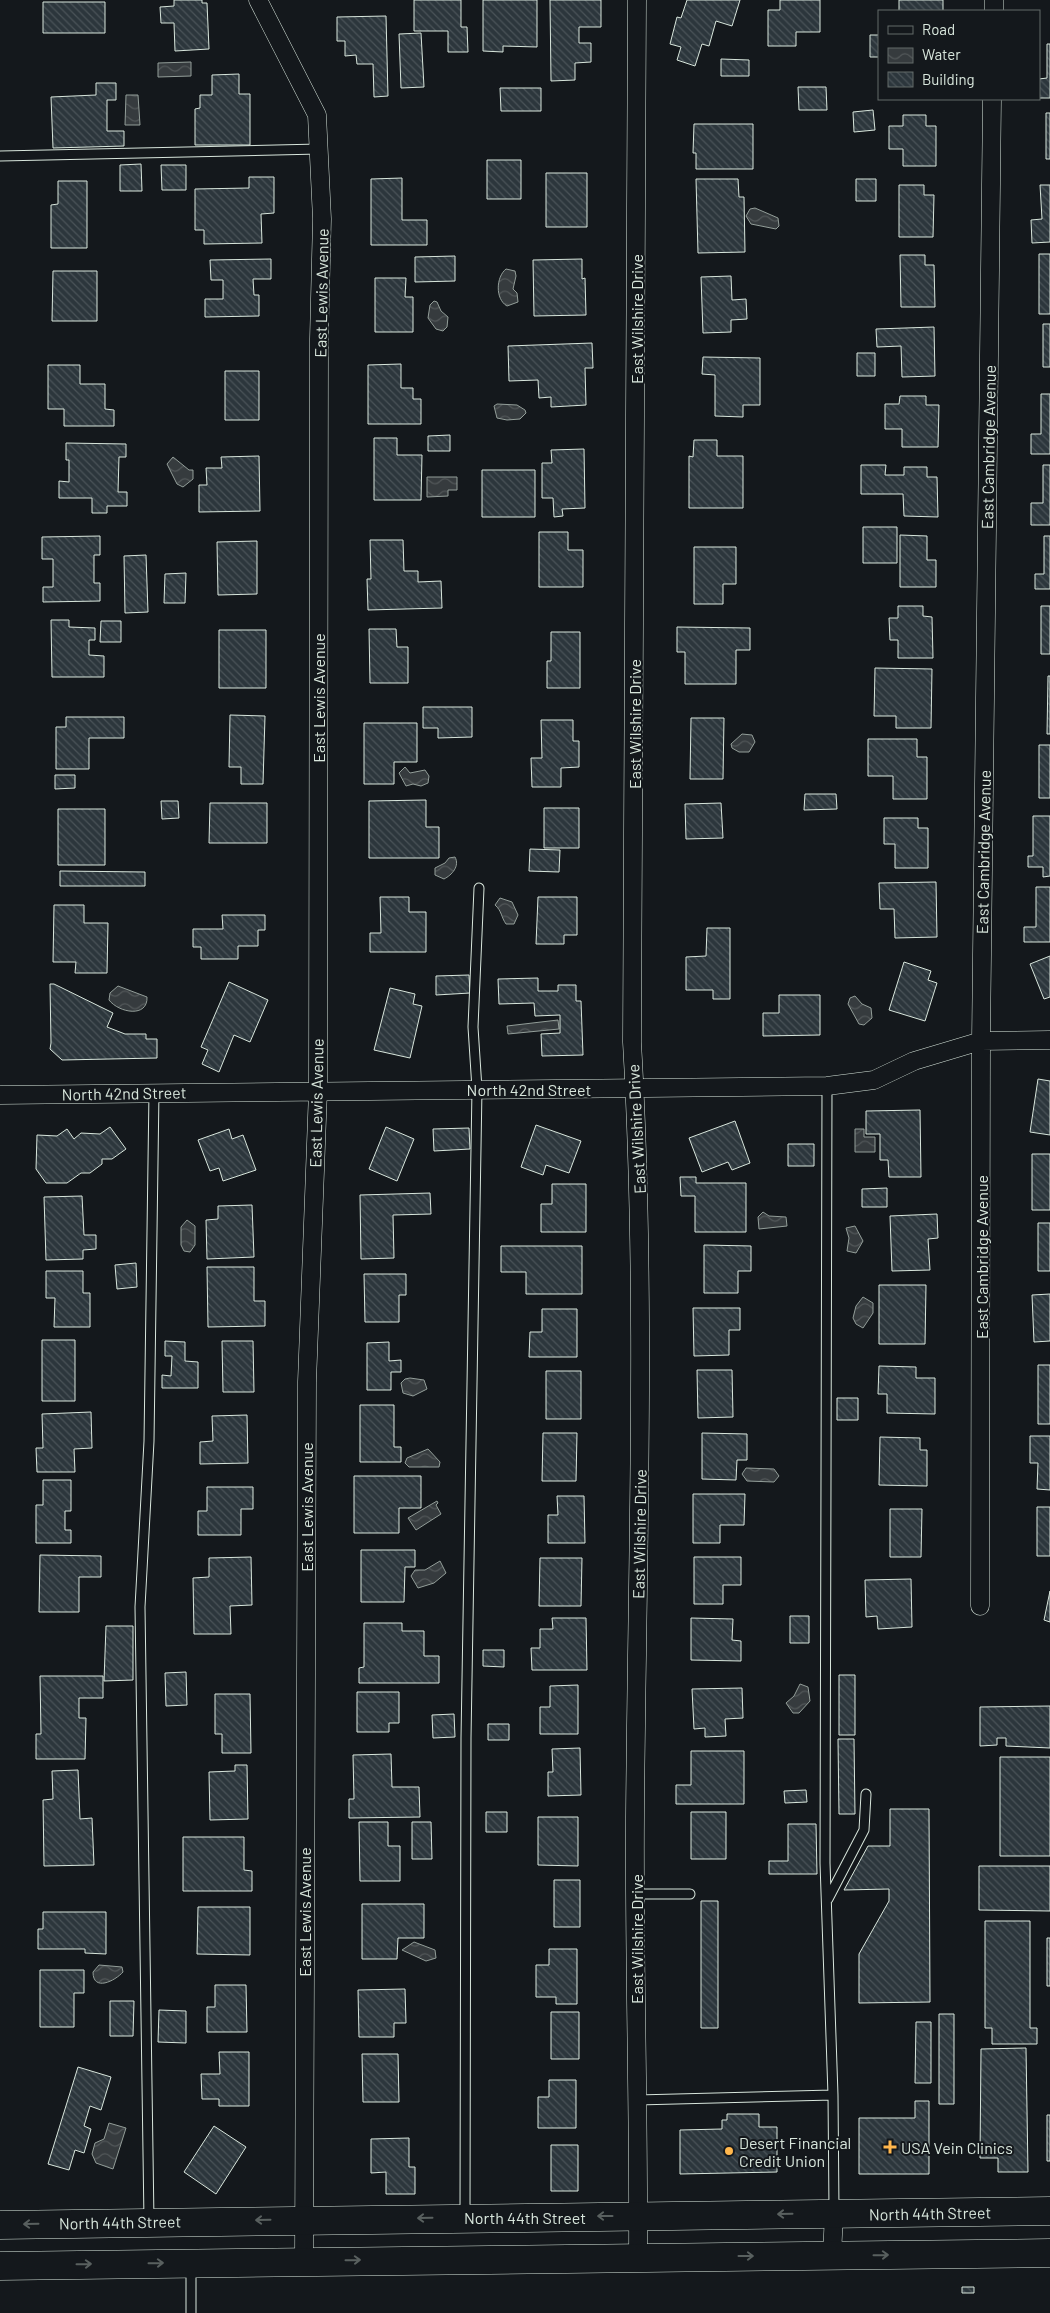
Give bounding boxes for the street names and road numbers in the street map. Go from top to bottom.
street label: East Lewis Avenue [310,228,332,358]
street label: East Wilshire Drive [627,254,646,384]
street label: East Cambridge Avenue [977,365,999,529]
street label: East Lewis Avenue [309,633,328,763]
street label: East Wilshire Drive [625,659,644,789]
street label: East Cambridge Avenue [972,770,994,934]
street label: East Lewis Avenue [305,1038,327,1168]
street label: East Wilshire Drive [623,1064,649,1194]
street label: North 42nd Street [467,1080,591,1099]
street label: North 42nd Street [61,1082,187,1104]
street label: East Cambridge Avenue [972,1175,991,1339]
street label: East Lewis Avenue [297,1442,316,1572]
street label: East Wilshire Drive [628,1469,650,1599]
street label: East Lewis Avenue [295,1847,314,1977]
street label: East Wilshire Drive [627,1874,646,2004]
street label: North 44th Street [869,2202,991,2224]
street label: North 44th Street [464,2208,586,2227]
street label: North 44th Street [59,2211,181,2233]

